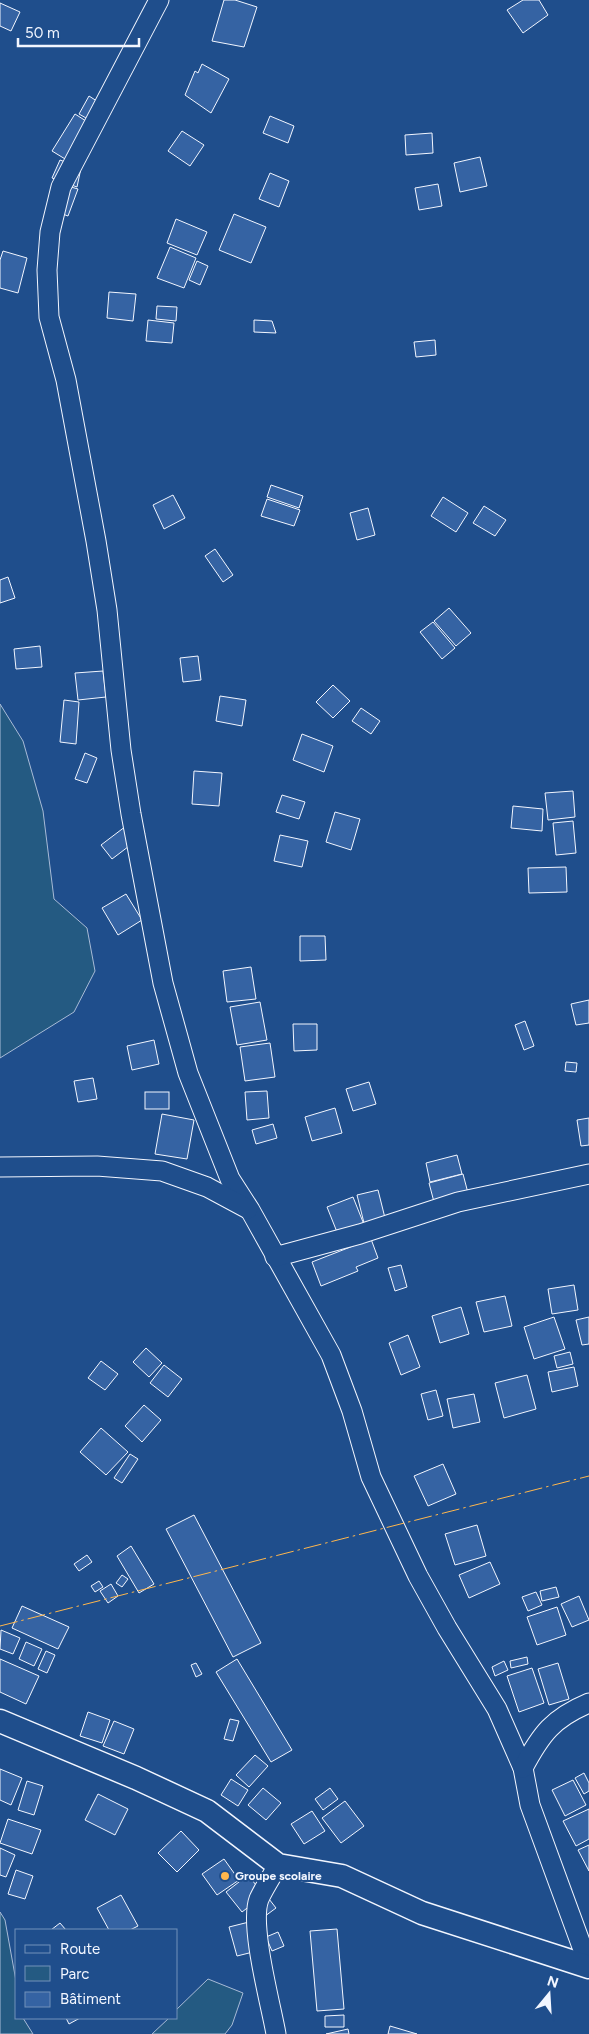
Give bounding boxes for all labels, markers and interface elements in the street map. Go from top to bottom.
scale bar [18,15,139,47]
text: 50 m [25,24,60,42]
place label: Groupe scolaire [235,1869,322,1883]
marker: Groupe scolaire [219,1870,231,1882]
legend [15,1929,178,2019]
text: Route [60,1940,100,1958]
text: Parc [60,1965,89,1983]
north arrow [524,1969,574,2019]
text: N [545,1972,561,1992]
text: Bâtiment [60,1990,121,2008]

